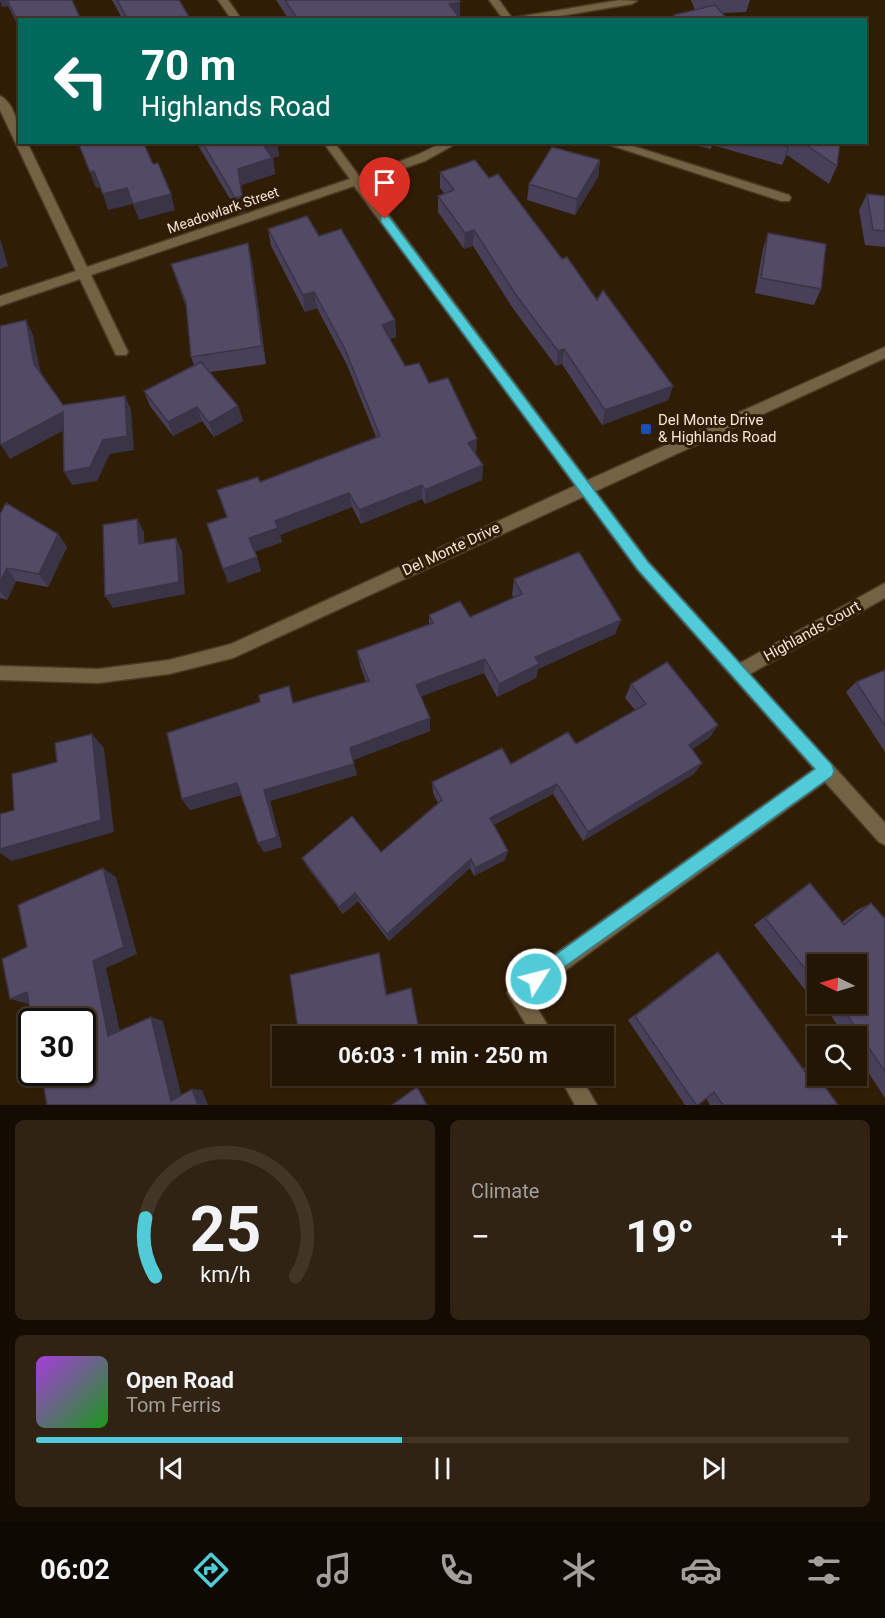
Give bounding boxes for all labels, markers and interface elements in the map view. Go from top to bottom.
text: 70 m [141,41,236,90]
icon: left [42,42,120,120]
text: Highlands Road [141,91,331,123]
pin [359,157,410,219]
icon: arrive [368,166,401,199]
street label: Meadowlark Street [165,183,281,237]
place label: Del Monte Drive & Highlands Road [658,411,777,446]
marker: Del Monte Drive & Highlands Road [639,422,653,436]
street label: Del Monte Drive [399,519,503,579]
street label: Highlands Court [760,597,864,665]
position arrow [504,947,568,1011]
north arrow [807,954,867,1014]
map controls [807,954,867,1086]
speed limit sign: 30 [18,1008,96,1086]
button: search [807,1026,867,1086]
text: 06:03 · 1 min · 250 m [338,1043,548,1068]
text: Climate [471,1179,539,1203]
text: 25 [189,1193,261,1266]
text: 19° [625,1210,695,1263]
text: − [471,1217,490,1256]
text: + [830,1217,849,1256]
text: km/h [200,1262,250,1287]
text: Open Road [126,1368,234,1393]
text: Tom Ferris [126,1393,221,1417]
icon: previous [155,1452,188,1485]
icon: pause [426,1452,459,1485]
icon: next [697,1452,730,1485]
icon: directions [190,1549,232,1591]
icon: music [313,1549,355,1591]
icon: phone [435,1549,477,1591]
icon: climate [558,1549,600,1591]
icon: car [680,1549,722,1591]
icon: filters [803,1549,845,1591]
text: 06:02 [40,1554,110,1586]

